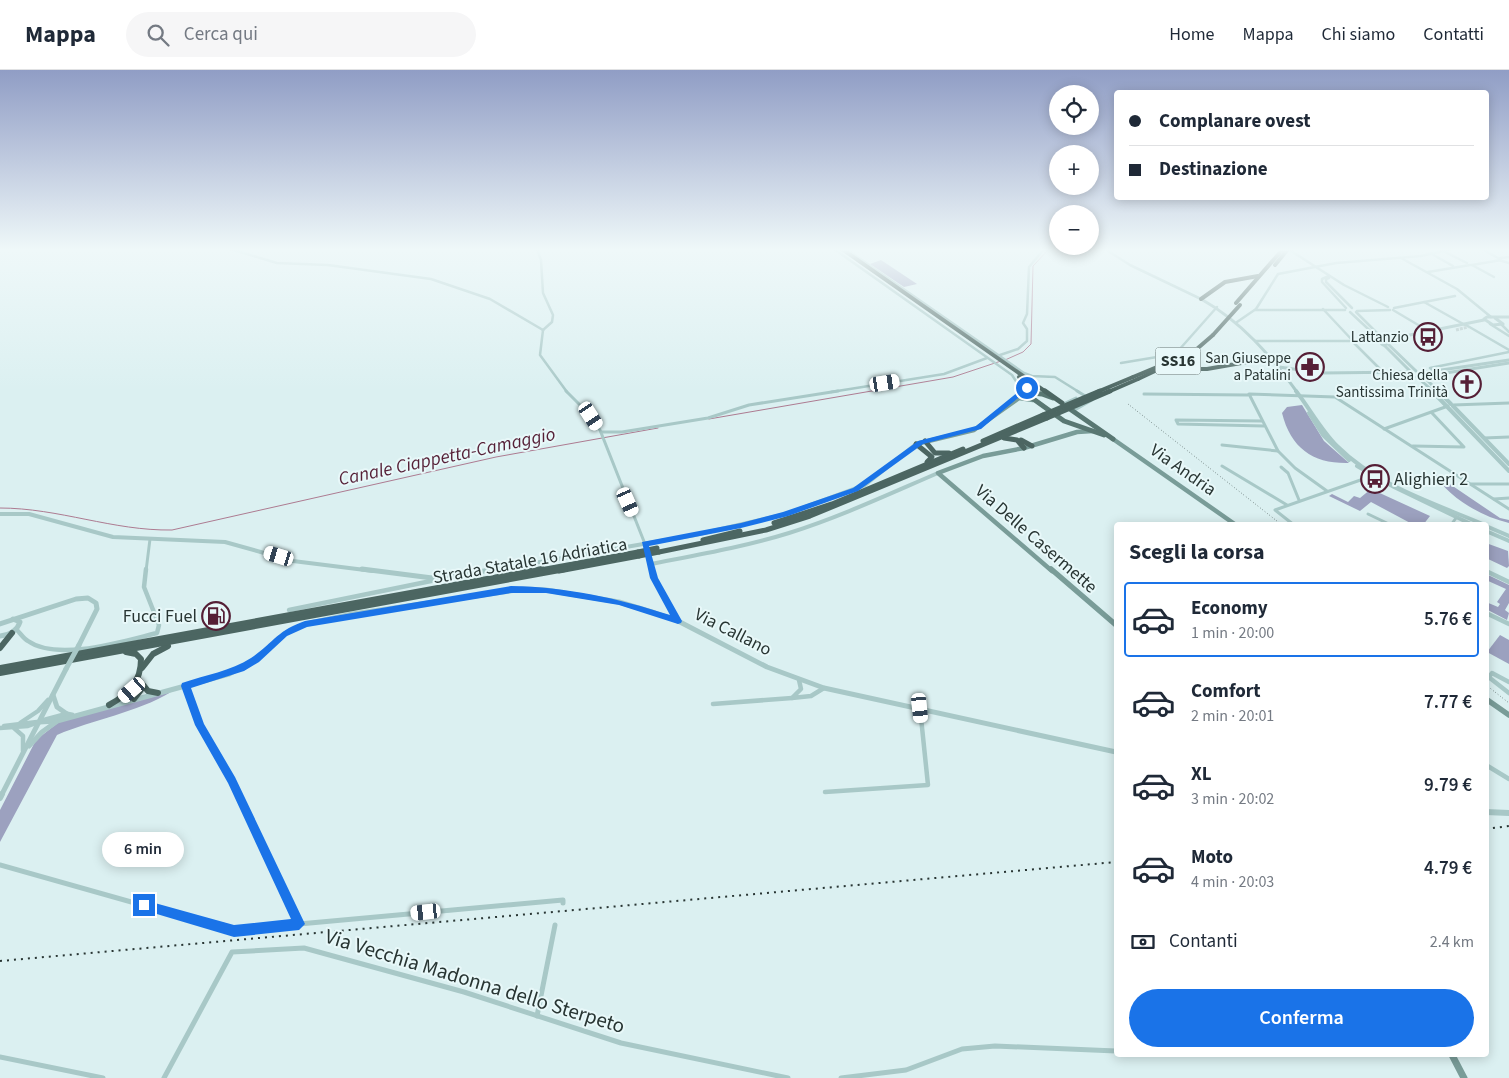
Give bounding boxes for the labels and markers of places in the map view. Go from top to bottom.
bus stop icon: Lattanzio [1413,322,1443,352]
place label: Lattanzio [1351,327,1409,348]
place label: San Giuseppe a Patalini [1205,348,1291,386]
pharmacy icon: San Giuseppe a Patalini [1295,352,1325,382]
place label: Chiesa della Santissima Trinità [1336,365,1448,403]
church icon: Chiesa della Santissima Trinità [1452,369,1482,399]
bus stop icon: Alighieri 2 [1360,464,1390,494]
place label: Alighieri 2 [1394,467,1468,492]
fuel station icon: Fucci Fuel [201,601,231,631]
place label: Fucci Fuel [123,604,197,629]

